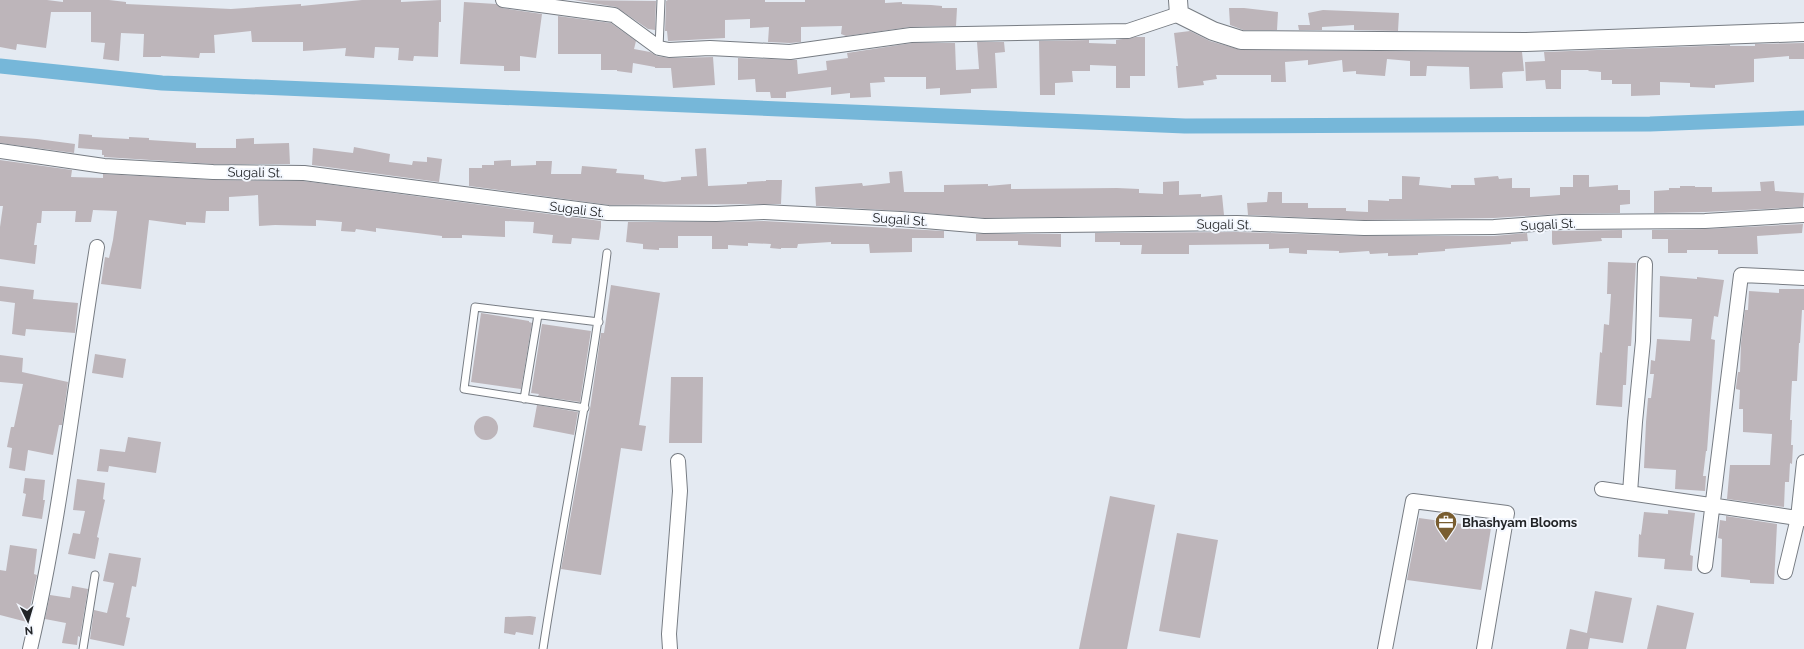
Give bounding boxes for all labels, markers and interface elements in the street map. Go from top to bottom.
street label: Sugali St. [227,165,283,180]
street label: Sugali St. [549,199,605,220]
street label: Sugali St. [872,210,928,229]
street label: Sugali St. [1520,216,1576,233]
street label: Sugali St. [1196,217,1252,232]
office icon: Bhashyam Blooms [1433,509,1459,542]
place label: Bhashyam Blooms [1462,515,1578,530]
north arrow [8,601,48,641]
text: N [24,624,34,637]

